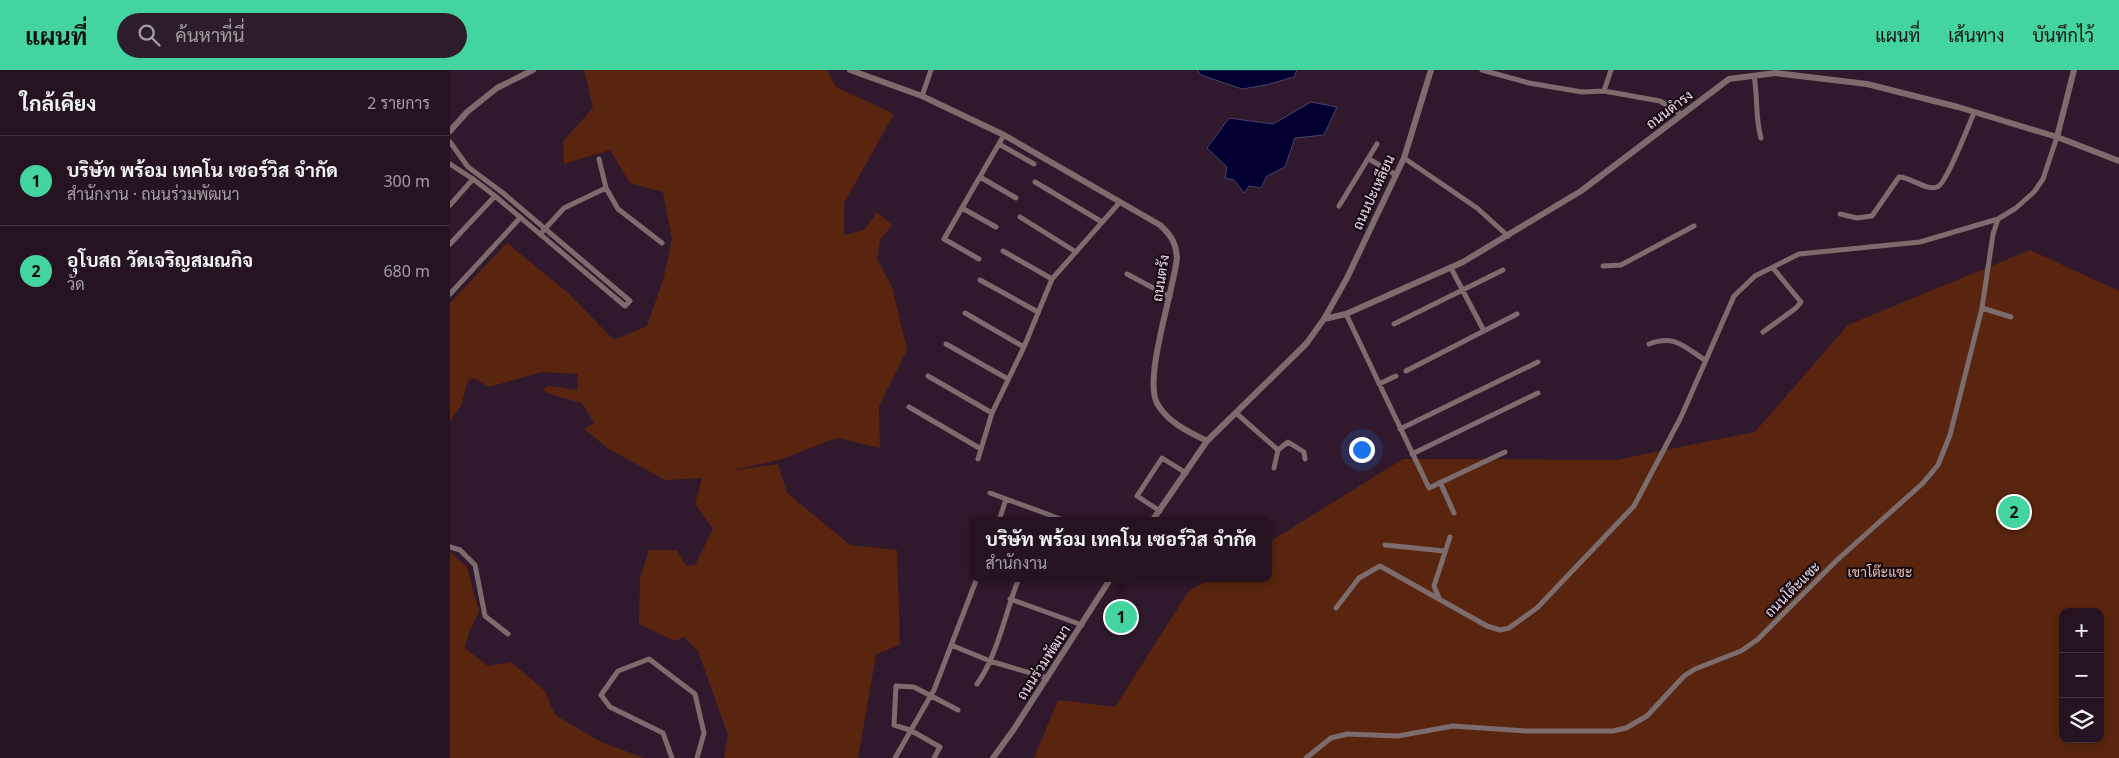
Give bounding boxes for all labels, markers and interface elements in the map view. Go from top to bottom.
search box [117,13,467,58]
text: แผนที่ [25,19,87,52]
icon: search [135,21,163,49]
text: ค้นหาที่นี่ [175,22,245,48]
text: แผนที่ [1875,23,1920,47]
text: เส้นทาง [1948,23,2004,47]
text: บันทึกไว้ [2032,23,2094,47]
street label: ถนนดำรง [1642,85,1696,133]
text: ใกล้เคียง [20,89,96,117]
text: 2 รายการ [367,92,430,114]
street label: ถนนปะเหลียน [1347,151,1399,233]
text: บริษัท พร้อม เทคโน เซอร์วิส จำกัด [67,157,338,183]
text: 1 [31,170,41,192]
text: 300 m [383,170,430,192]
text: สำนักงาน · ถนนร่วมพัฒนา [67,183,239,205]
text: อุโบสถ วัดเจริญสมณกิจ [67,247,253,273]
street label: ถนนตรัง [1147,253,1173,303]
text: 2 [31,260,41,282]
text: 680 m [383,260,430,282]
text: วัด [67,273,85,295]
your location [1349,437,1375,463]
pin: 2 [1998,493,2030,531]
popup [970,517,1272,582]
text: บริษัท พร้อม เทคโน เซอร์วิส จำกัด [986,526,1256,552]
text: สำนักงาน [986,552,1047,574]
street label: ถนนโต๊ะแซะ [1760,557,1824,621]
park label: เขาโต๊ะแซะ [1848,562,1912,581]
pin: 1 [1105,598,1137,636]
map controls [2059,608,2104,743]
button: + [2059,608,2104,653]
street label: ถนนร่วมพัฒนา [1012,621,1074,703]
button: − [2059,653,2104,698]
button: layers [2059,698,2104,743]

